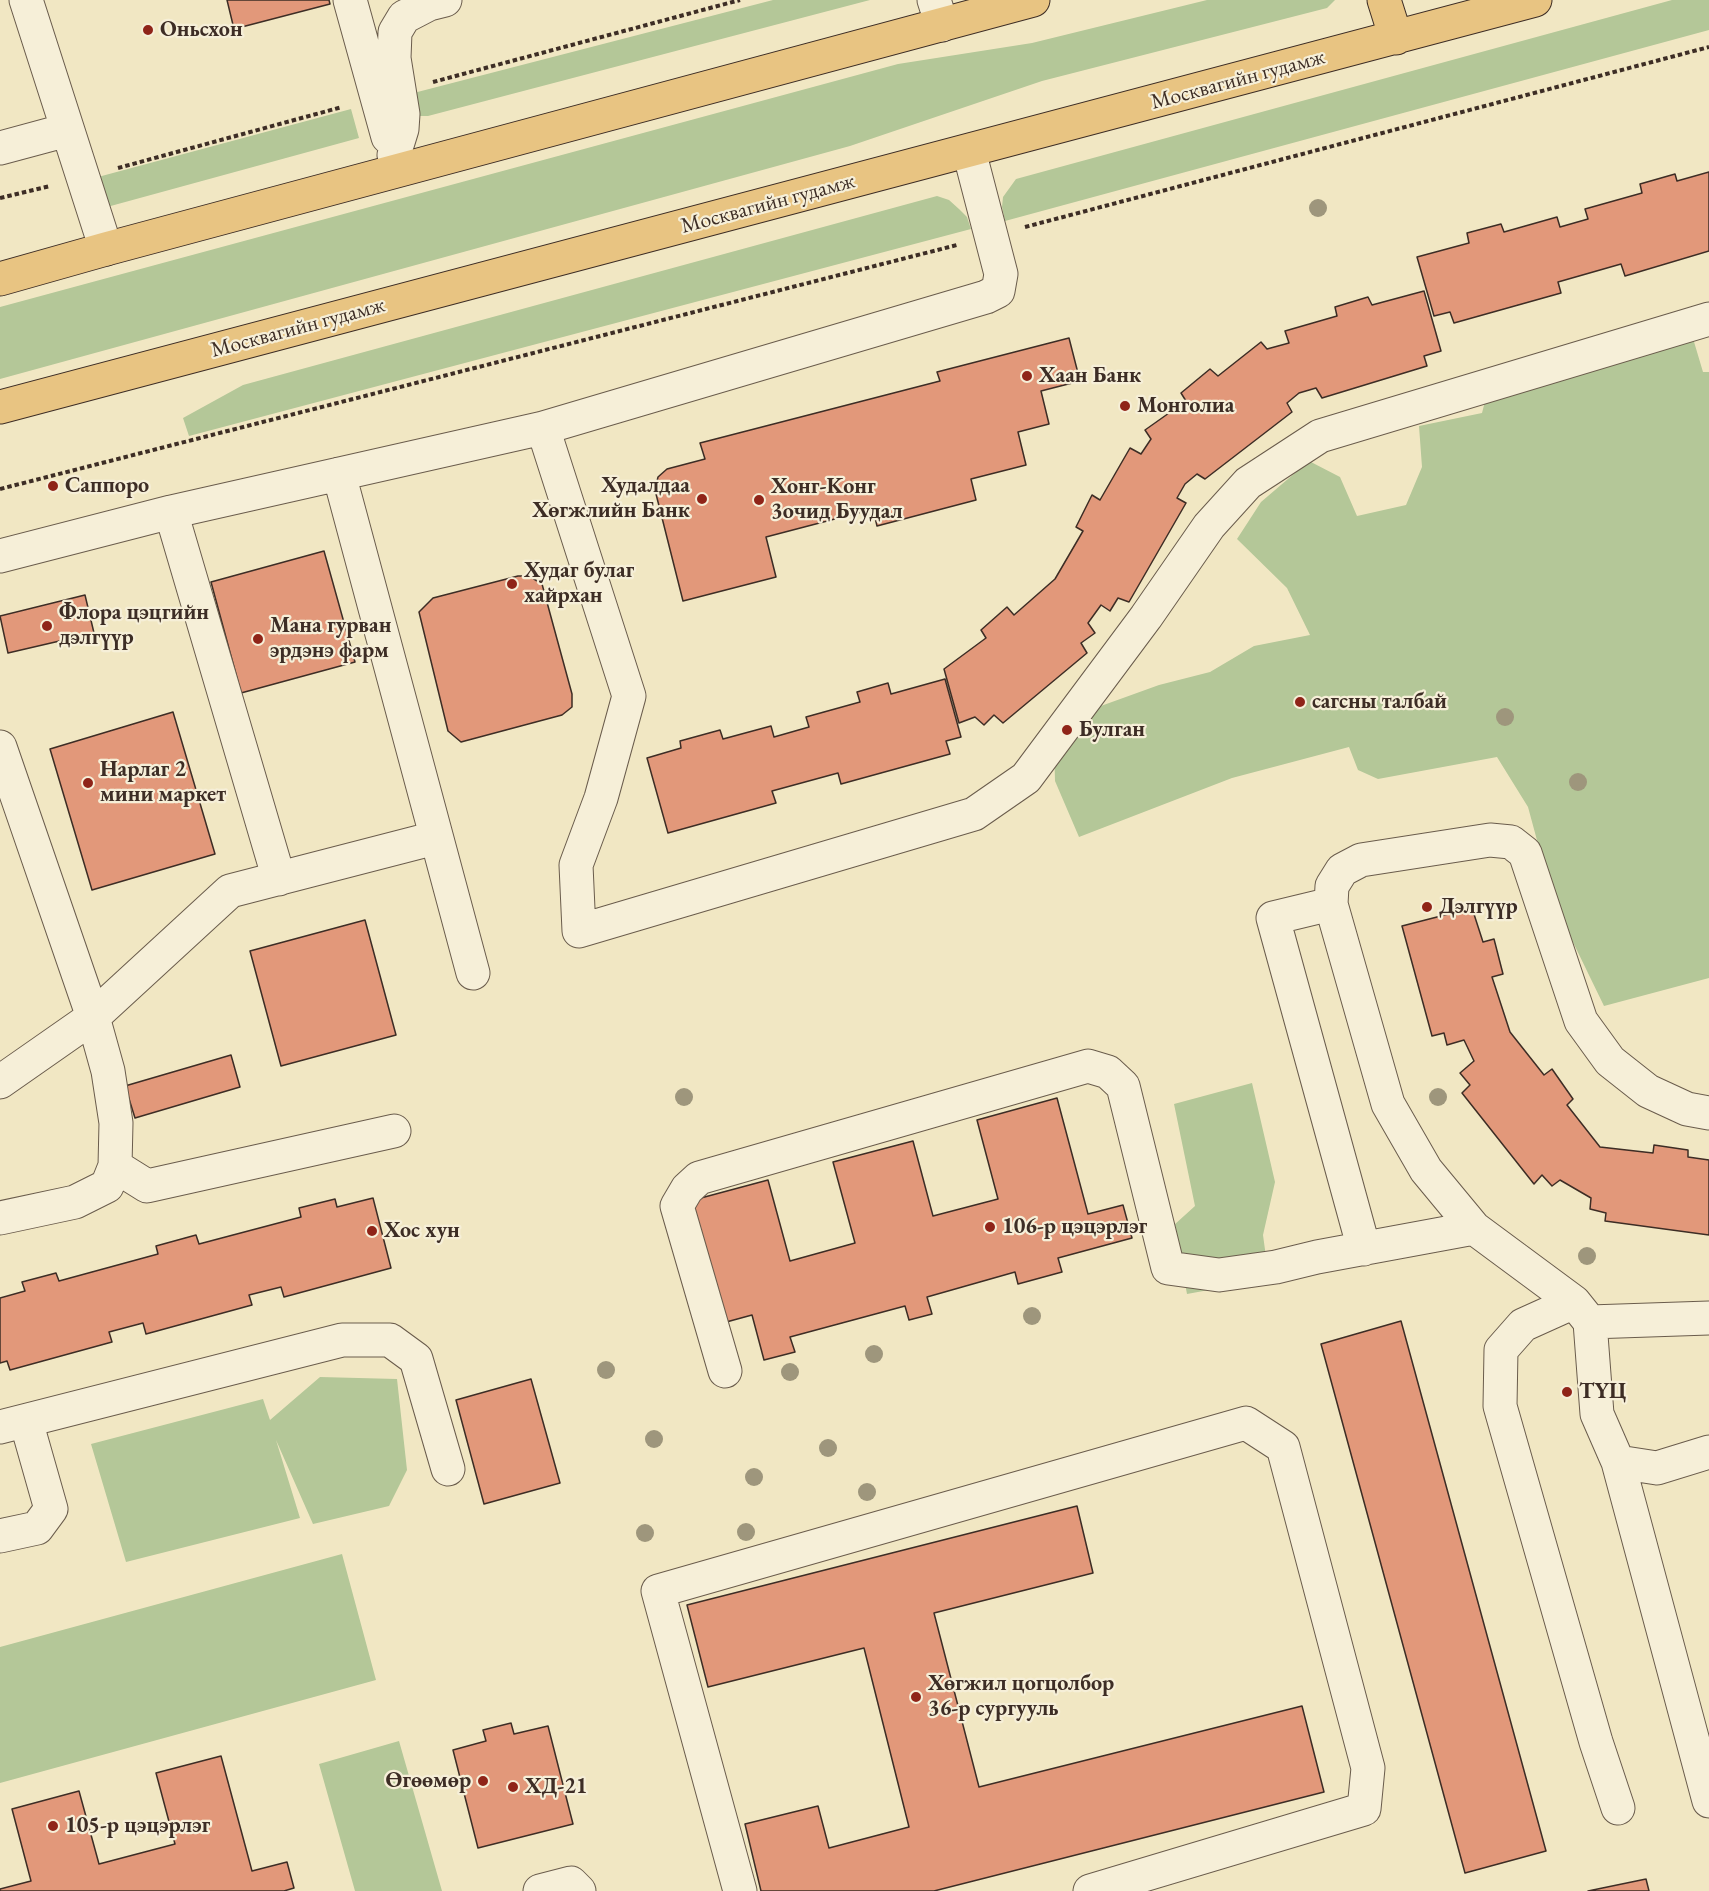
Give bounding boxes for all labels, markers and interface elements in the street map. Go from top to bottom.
place label: Оньсхон [160,17,243,43]
marker: Оньсхон [141,23,155,37]
street label: Москвагийн гудамж [1148,44,1328,116]
street label: Москвагийн гудамж [678,168,858,240]
street label: Москвагийн гудамж [208,292,388,364]
place label: Хаан Банк [1039,363,1141,389]
marker: Хаан Банк [1020,369,1034,383]
place label: Монголиа [1137,393,1234,419]
marker: Монголиа [1118,399,1132,413]
place label: Саппоро [65,473,149,499]
place label: Худалдаа Хөгжлийн Банк [532,473,690,524]
place label: Хонг-Kонг 3очид Буудал [771,474,903,526]
marker: Саппоро [46,479,60,493]
marker: Худалдаа Хөгжлийн Банк [695,492,709,506]
marker: Хонг-Kонг 3очид Буудал [752,493,766,507]
place label: Худаг булаг хайрхан [524,558,634,610]
marker: Худаг булаг хайрхан [505,577,519,591]
place label: Флора цэцгийн дэлгүүр [59,600,209,652]
place label: Мана гурван эрдэнэ фарм [270,613,391,664]
marker: Флора цэцгийн дэлгүүр [40,619,54,633]
marker: Мана гурван эрдэнэ фарм [251,632,265,646]
place label: сагсны талбай [1312,689,1447,715]
marker: сагсны талбай [1293,695,1307,709]
place label: Булган [1079,717,1145,743]
marker: Булган [1060,723,1074,737]
place label: Нарлаг 2 мини маркет [100,757,226,808]
marker: Нарлаг 2 мини маркет [81,776,95,790]
place label: Дэлгүүр [1439,894,1518,920]
marker: Дэлгүүр [1420,900,1434,914]
place label: 106-р цэцэрлэг [1002,1214,1147,1240]
place label: Хос хун [384,1218,460,1244]
marker: 106-р цэцэрлэг [983,1220,997,1234]
marker: Хос хун [365,1224,379,1238]
place label: ТҮЦ [1579,1379,1626,1405]
marker: ТҮЦ [1560,1385,1574,1399]
place label: Хөгжил цогцолбор 36-р сургууль [928,1671,1114,1723]
marker: Хөгжил цогцолбор 36-р сургууль [909,1690,923,1704]
place label: Өгөөмөр [385,1768,471,1794]
marker: Өгөөмөр [476,1774,490,1788]
place label: ХД-21 [525,1774,588,1800]
marker: ХД-21 [506,1780,520,1794]
place label: 105-р цэцэрлэг [65,1813,210,1839]
marker: 105-р цэцэрлэг [46,1819,60,1833]

